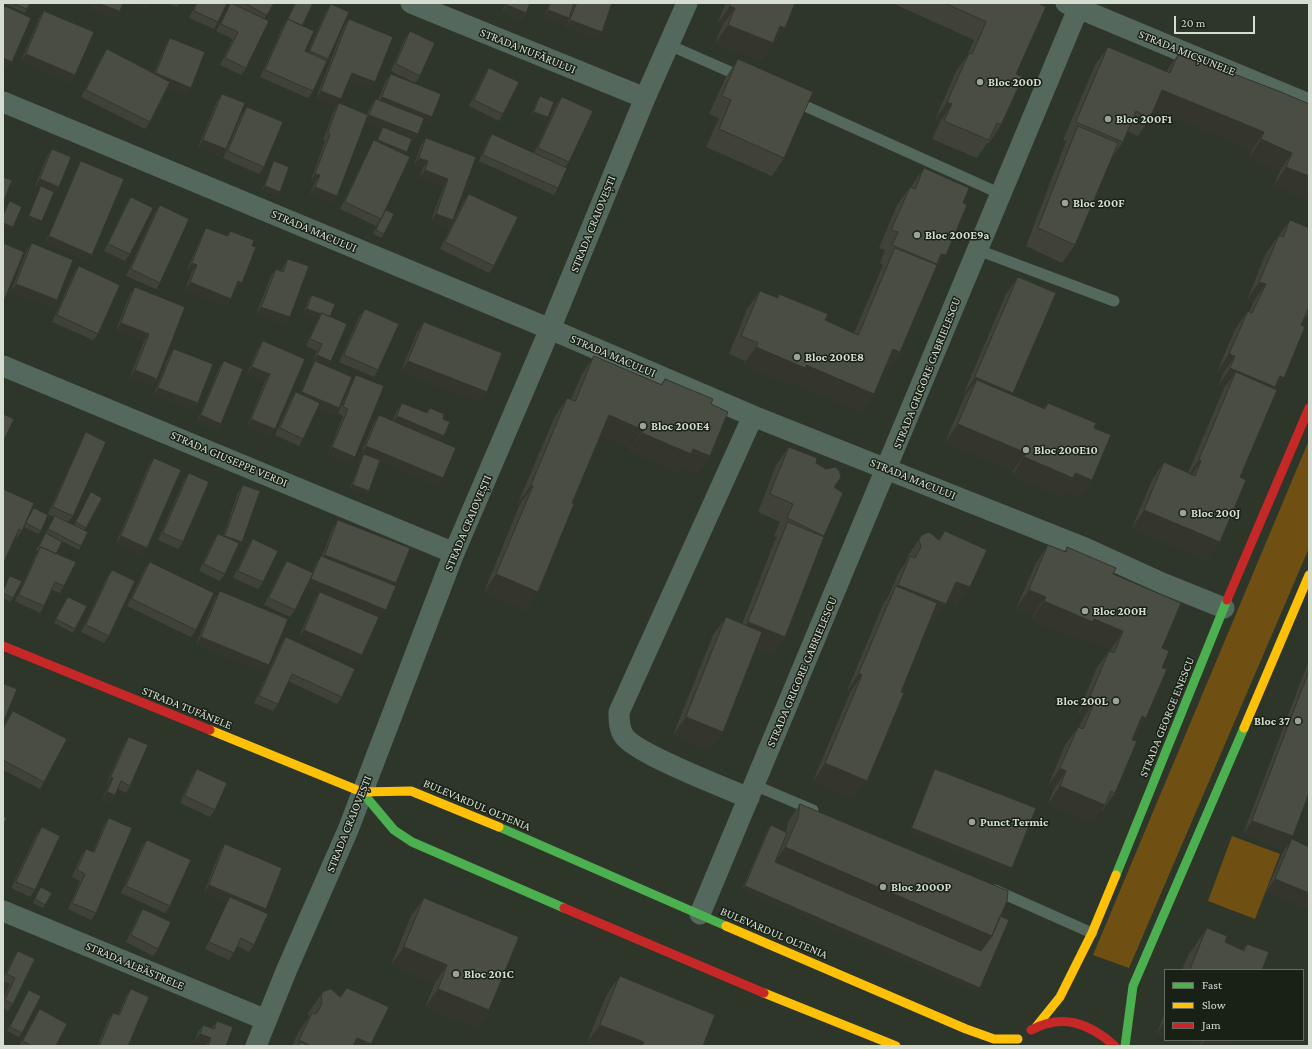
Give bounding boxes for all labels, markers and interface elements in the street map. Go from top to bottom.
scale bar [1176,8,1257,34]
text: 20 m [1181,16,1205,30]
street label: STRADA NUFĂRULUI [478,25,578,77]
street label: STRADA MICȘUNELE [1136,27,1238,79]
place label: Bloc 200D [988,75,1041,89]
marker: Bloc 200D [975,77,985,87]
place label: Bloc 200F1 [1116,112,1172,126]
marker: Bloc 200F1 [1103,114,1113,124]
street label: STRADA CRAIOVEȘTI [567,174,619,274]
place label: Bloc 200F [1073,196,1124,210]
marker: Bloc 200F [1060,198,1070,208]
street label: STRADA MACULUI [269,207,359,255]
place label: Bloc 200E9a [925,228,989,242]
marker: Bloc 200E9a [912,230,922,240]
street label: STRADA GRIGORE GABRIELESCU [890,295,964,451]
street label: STRADA MACULUI [568,332,658,380]
place label: Bloc 200E8 [805,350,864,364]
marker: Bloc 200E8 [792,352,802,362]
place label: Bloc 200E4 [651,419,709,433]
marker: Bloc 200E4 [638,421,648,431]
street label: STRADA GIUSEPPE VERDI [168,428,290,490]
place label: Bloc 200E10 [1034,443,1098,457]
marker: Bloc 200E10 [1021,445,1031,455]
street label: STRADA MACULUI [868,455,958,503]
street label: STRADA CRAIOVEȘTI [441,473,495,573]
place label: Bloc 200J [1191,506,1240,520]
marker: Bloc 200J [1178,508,1188,518]
street label: STRADA GRIGORE GABRIELESCU [764,595,840,749]
place label: Bloc 200H [1093,604,1146,618]
marker: Bloc 200H [1080,606,1090,616]
street label: STRADA GEORGE ENESCU [1136,655,1198,779]
street label: STRADA TUFĂNELE [140,683,234,733]
place label: Bloc 200L [1056,694,1108,708]
marker: Bloc 200L [1111,696,1121,706]
place label: Bloc 37 [1254,714,1290,728]
marker: Bloc 37 [1293,716,1303,726]
street label: STRADA CRAIOVEȘTI [323,774,375,874]
street label: BULEVARDUL OLTENIA [421,776,533,834]
place label: Punct Termic [980,815,1048,829]
marker: Punct Termic [967,817,977,827]
place label: Bloc 200OP [891,880,951,894]
marker: Bloc 200OP [878,882,888,892]
street label: BULEVARDUL OLTENIA [718,904,830,962]
street label: STRADA ALBĂSTRELE [83,939,187,993]
place label: Bloc 201C [464,967,514,981]
marker: Bloc 201C [451,969,461,979]
legend [1164,969,1304,1041]
text: Fast [1202,978,1222,992]
text: Slow [1202,998,1226,1012]
text: Jam [1202,1018,1221,1032]

